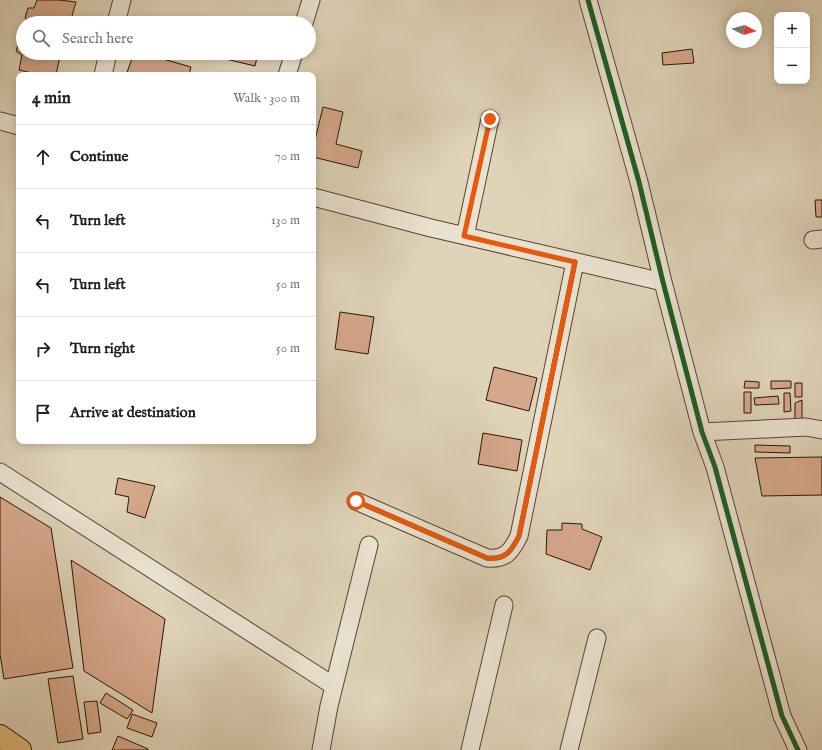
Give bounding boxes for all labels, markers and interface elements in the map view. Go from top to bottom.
north arrow [726,12,762,48]
map controls [774,12,810,84]
button: + [774,12,810,48]
search box [16,16,316,60]
icon: search [30,27,52,49]
text: Search here [62,29,133,48]
button: − [774,48,810,84]
text: 4 min [32,88,71,109]
text: Walk · 300 m [233,90,300,107]
route end [481,110,499,128]
icon: ahead [32,146,54,168]
text: Continue [70,147,128,166]
text: 70 m [275,148,300,165]
icon: left [32,210,54,232]
text: Turn left [70,211,126,230]
text: 130 m [271,212,300,229]
icon: left [32,274,54,296]
text: Turn left [70,275,126,294]
text: 50 m [276,276,300,293]
icon: right [32,338,54,360]
text: Turn right [70,339,135,358]
text: 50 m [276,340,300,357]
icon: arrive [32,402,54,424]
text: Arrive at destination [70,403,196,422]
route start [347,492,365,510]

